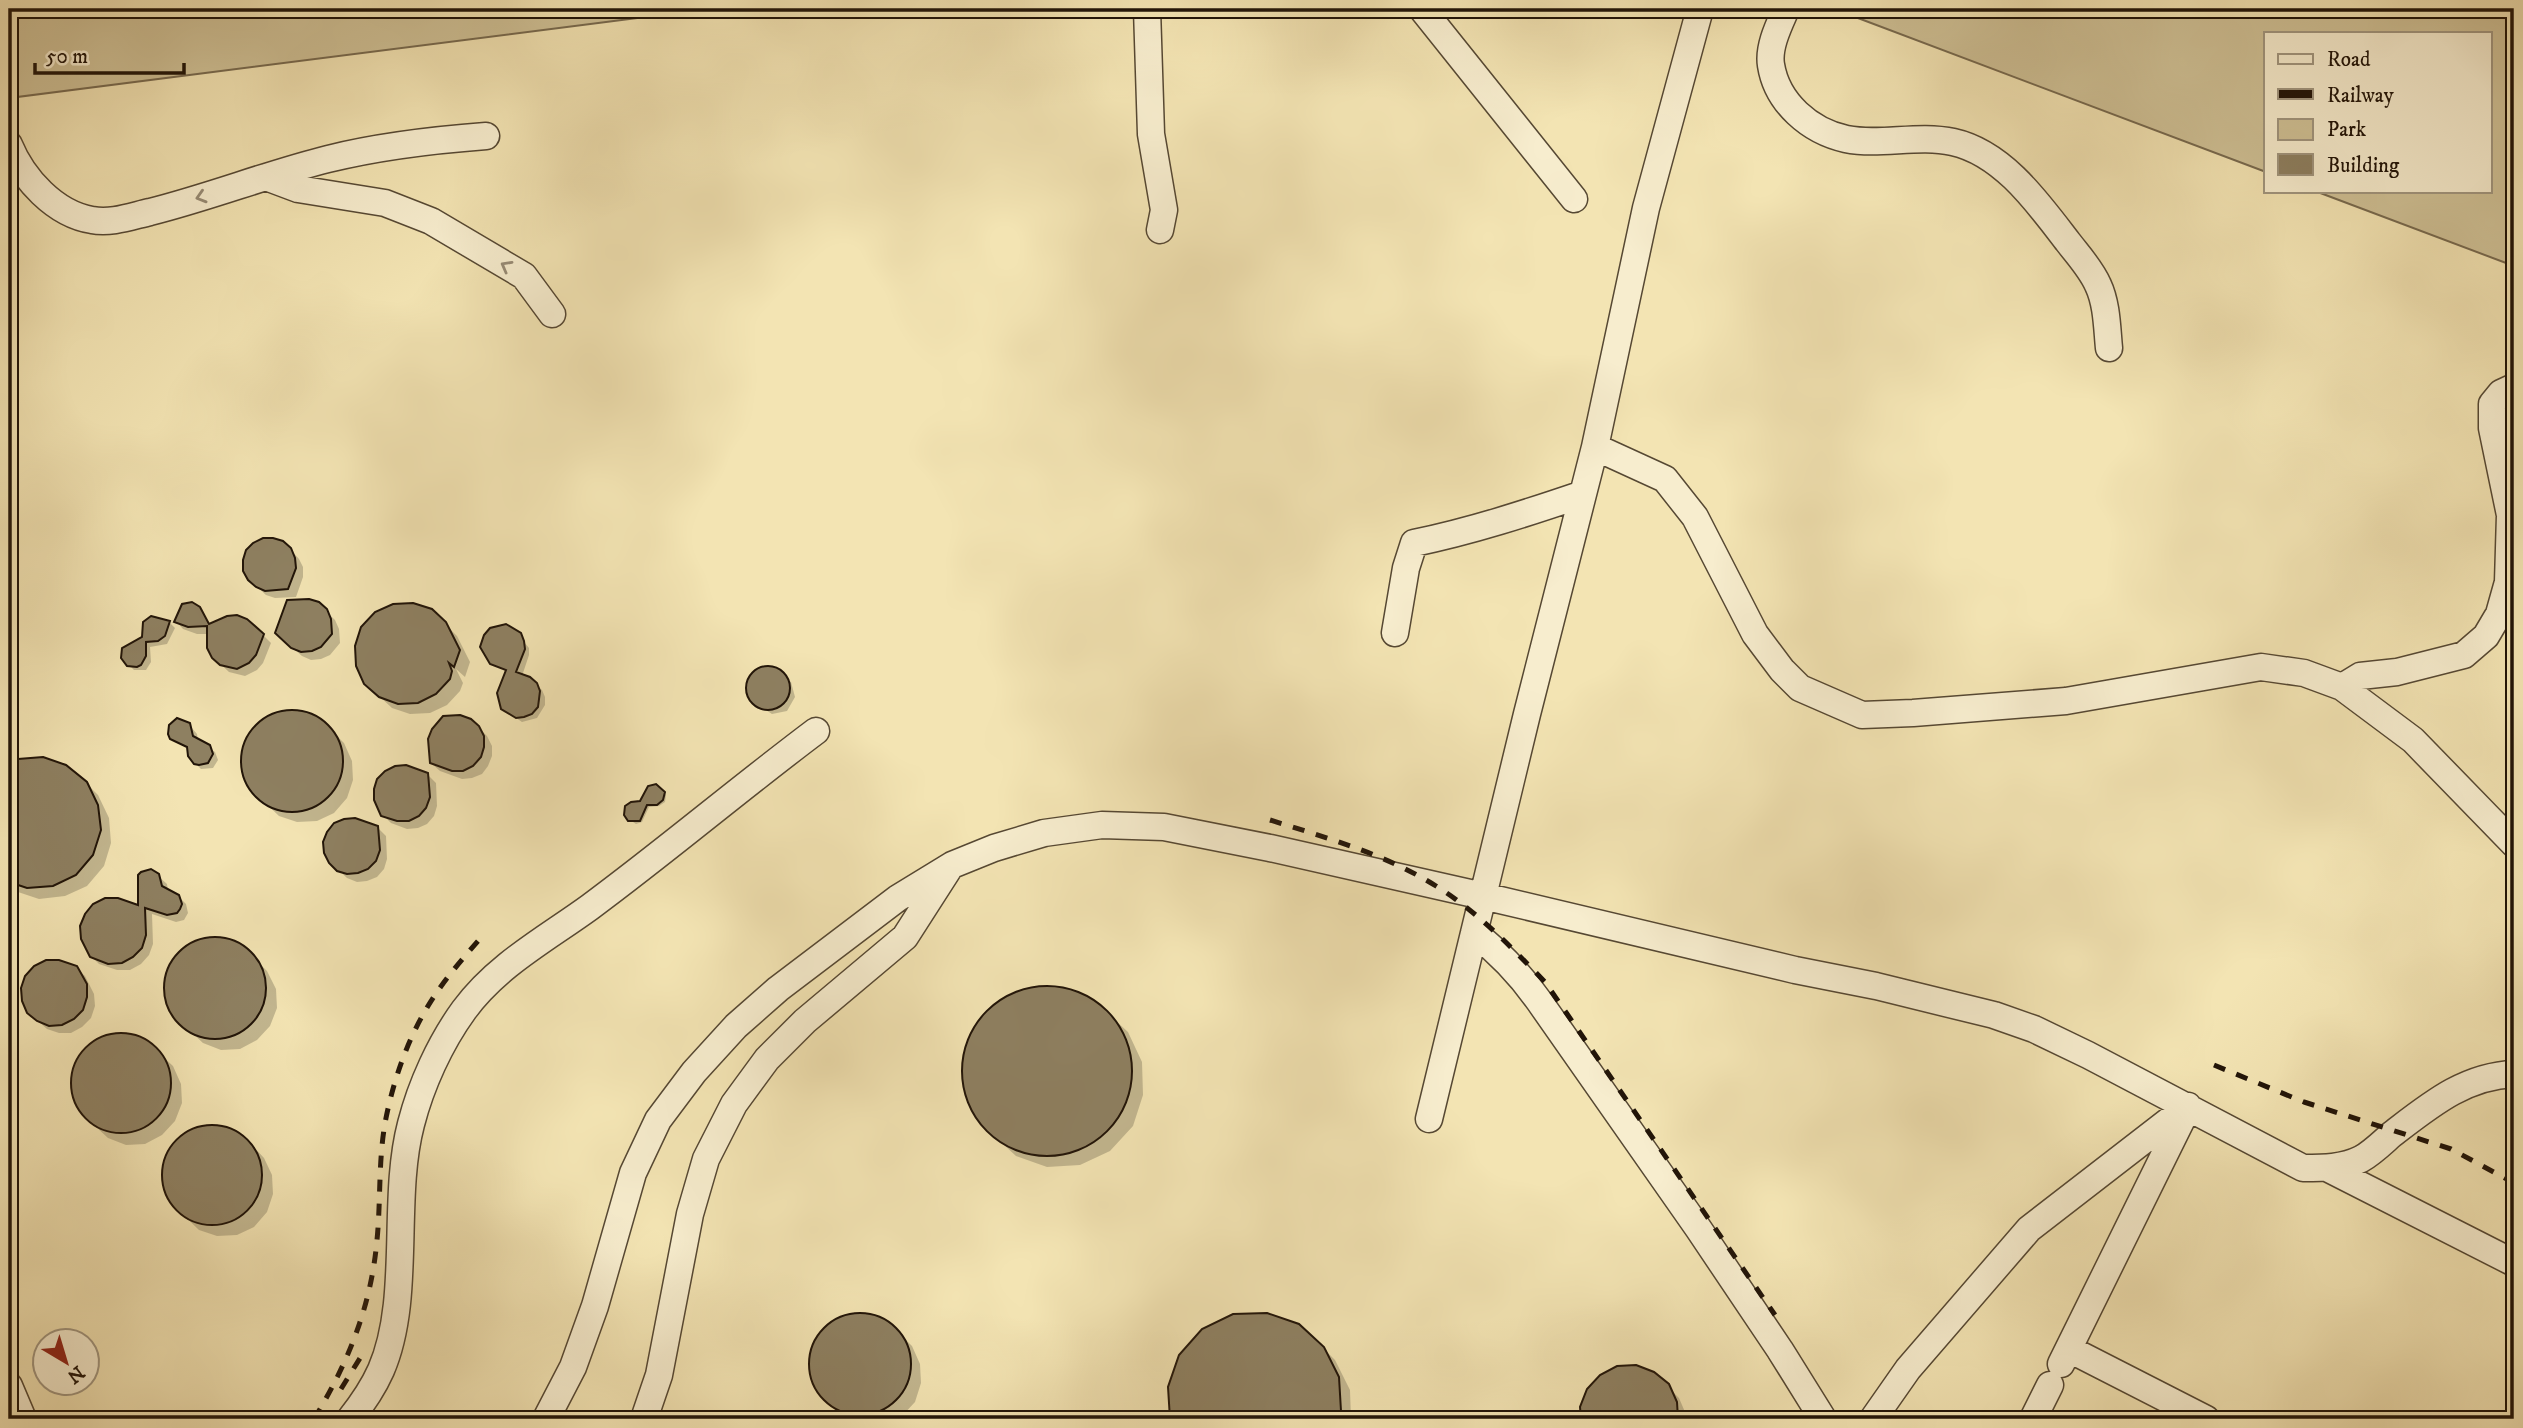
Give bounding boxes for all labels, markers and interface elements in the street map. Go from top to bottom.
scale bar [35,32,184,76]
legend [2264,32,2492,192]
text: 50 m [46,44,88,70]
text: Road [2327,47,2371,73]
text: Railway [2327,83,2395,109]
text: Park [2327,117,2367,143]
text: Building [2327,153,2400,179]
one-way arrow [195,189,207,204]
one-way arrow [500,261,513,274]
north arrow [32,1326,102,1396]
text: N [62,1360,89,1388]

